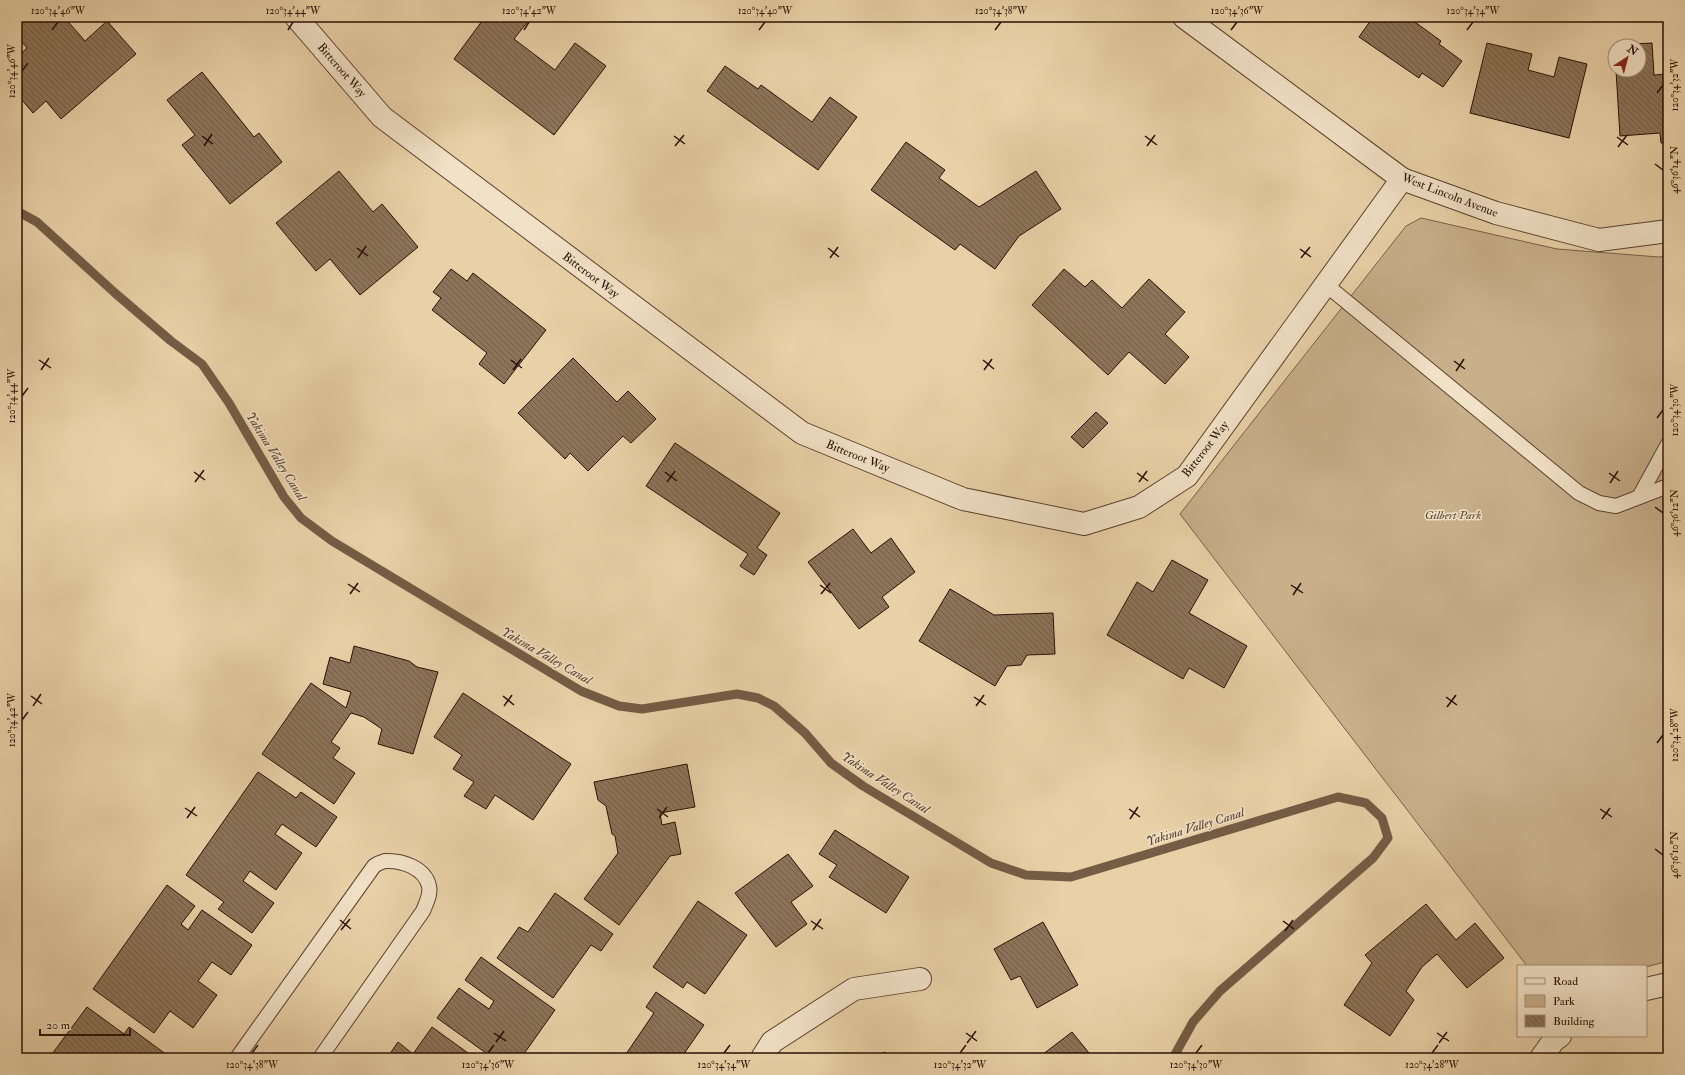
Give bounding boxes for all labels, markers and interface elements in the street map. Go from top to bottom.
text: 120°34'46"W [31,5,86,17]
text: 120°34'44"W [266,5,321,17]
text: 120°34'42"W [502,5,557,17]
text: 120°34'40"W [738,5,793,17]
text: 120°34'38"W [975,5,1028,17]
text: 120°34'36"W [1211,5,1264,17]
text: 120°34'34"W [1447,5,1500,17]
north arrow [1607,38,1647,78]
street label: Bitteroot Way [314,40,370,101]
text: N [1624,42,1641,59]
text: 120°34'46"W [6,43,18,98]
text: 120°34'32"W [1669,58,1681,111]
text: 46°36'14"N [1669,146,1681,194]
street label: West Lincoln Avenue [1399,170,1500,221]
street label: Bitteroot Way [559,249,623,302]
text: 120°34'44"W [6,368,18,423]
text: 120°34'30"W [1669,383,1681,436]
water label: Yakima Valley Canal [242,409,310,505]
street label: Bitteroot Way [1179,418,1232,480]
street label: Bitteroot Way [824,437,893,476]
text: 46°36'12"N [1669,489,1681,537]
park label: Gilbert Park [1425,508,1481,523]
water label: Yakima Valley Canal [499,624,595,689]
text: 120°34'42"W [6,692,18,747]
text: 120°34'28"W [1669,707,1681,762]
water label: Yakima Valley Canal [838,748,933,818]
water label: Yakima Valley Canal [1144,804,1247,849]
text: 46°36'10"N [1669,831,1681,879]
legend [1517,965,1647,1037]
text: Road [1553,974,1578,989]
text: Park [1553,994,1575,1009]
scale bar [40,1011,130,1037]
text: Building [1553,1014,1596,1029]
text: 20 m [46,1018,71,1033]
text: 120°34'38"W [226,1059,279,1071]
text: 120°34'36"W [462,1059,515,1071]
text: 120°34'34"W [698,1059,751,1071]
text: 120°34'32"W [934,1059,987,1071]
text: 120°34'30"W [1170,1059,1223,1071]
text: 120°34'28"W [1405,1059,1460,1071]

